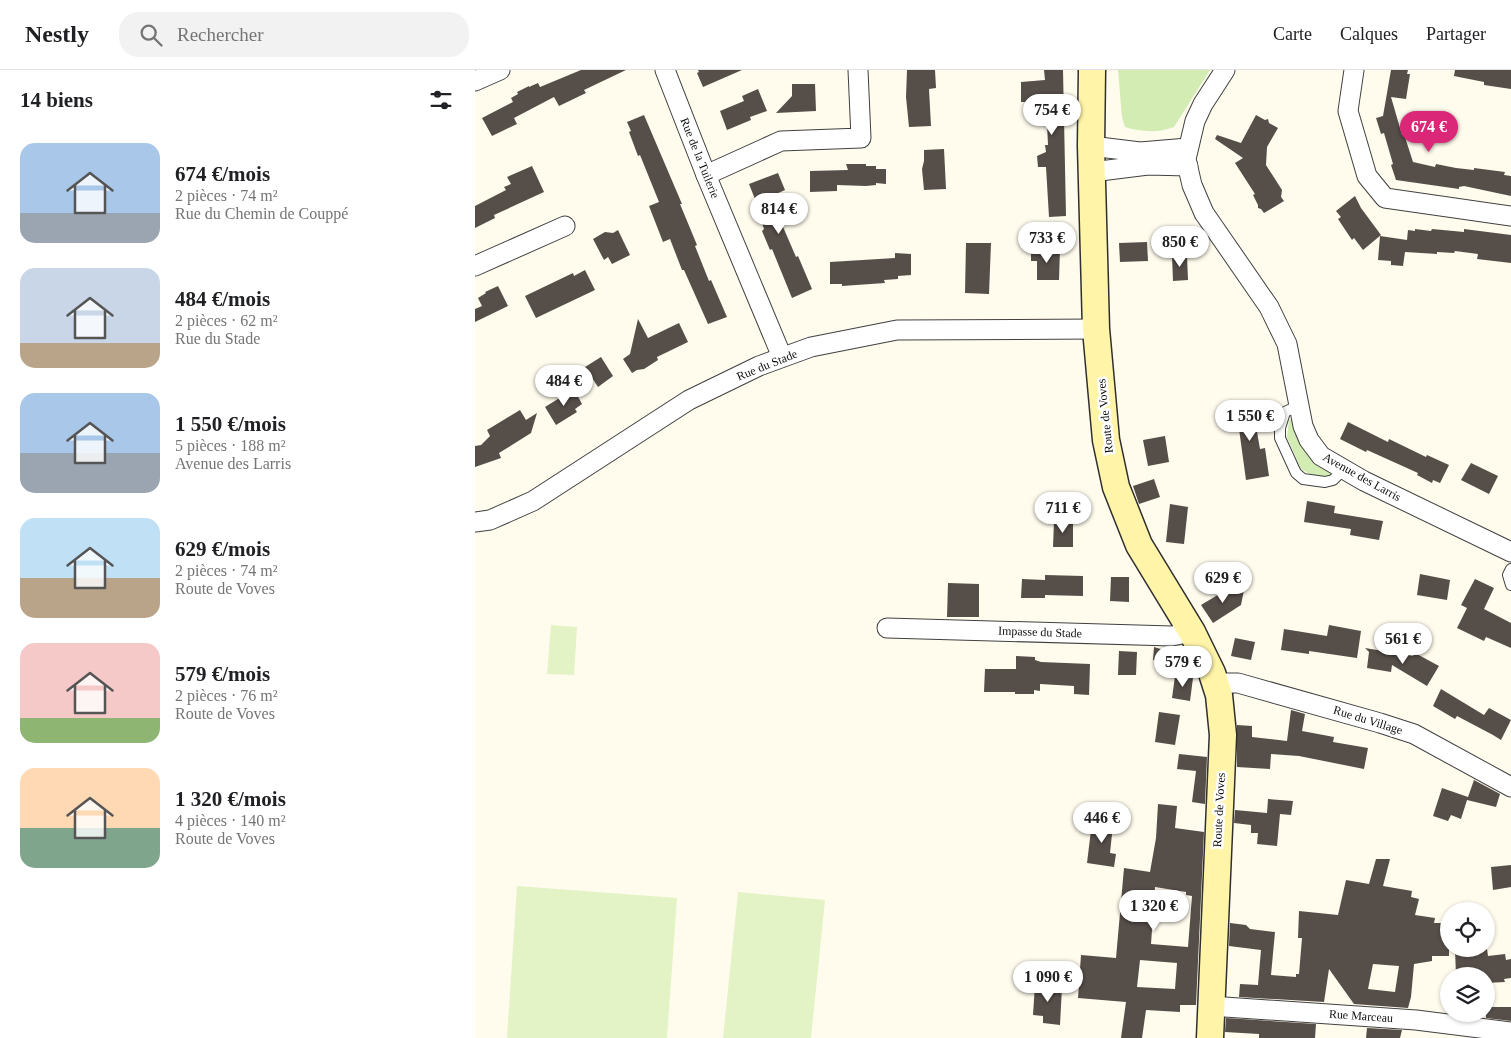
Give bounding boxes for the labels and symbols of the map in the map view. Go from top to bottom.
pin: 754 € [1017,93,1087,136]
pin: 674 € [1394,111,1464,153]
street label: Rue de la Tuilerie [677,116,723,200]
pin: 814 € [744,192,814,235]
pin: 733 € [1012,222,1082,264]
pin: 850 € [1145,226,1215,268]
street label: Rue du Stade [735,347,799,383]
pin: 484 € [529,364,599,407]
street label: Route de Voves [1094,378,1116,454]
pin: 1 550 € [1204,400,1296,442]
street label: Avenue des Larris [1321,450,1404,504]
pin: 711 € [1028,492,1098,534]
pin: 629 € [1188,562,1258,604]
pin: 561 € [1368,622,1438,665]
street label: Impasse du Stade [998,624,1082,640]
pin: 579 € [1148,646,1218,688]
street label: Rue du Village [1332,703,1404,737]
street label: Route de Voves [1210,772,1228,848]
pin: 446 € [1067,802,1137,844]
pin: 1 320 € [1108,890,1200,932]
pin: 1 090 € [1002,960,1094,1003]
street label: Rue Marceau [1328,1007,1394,1025]

